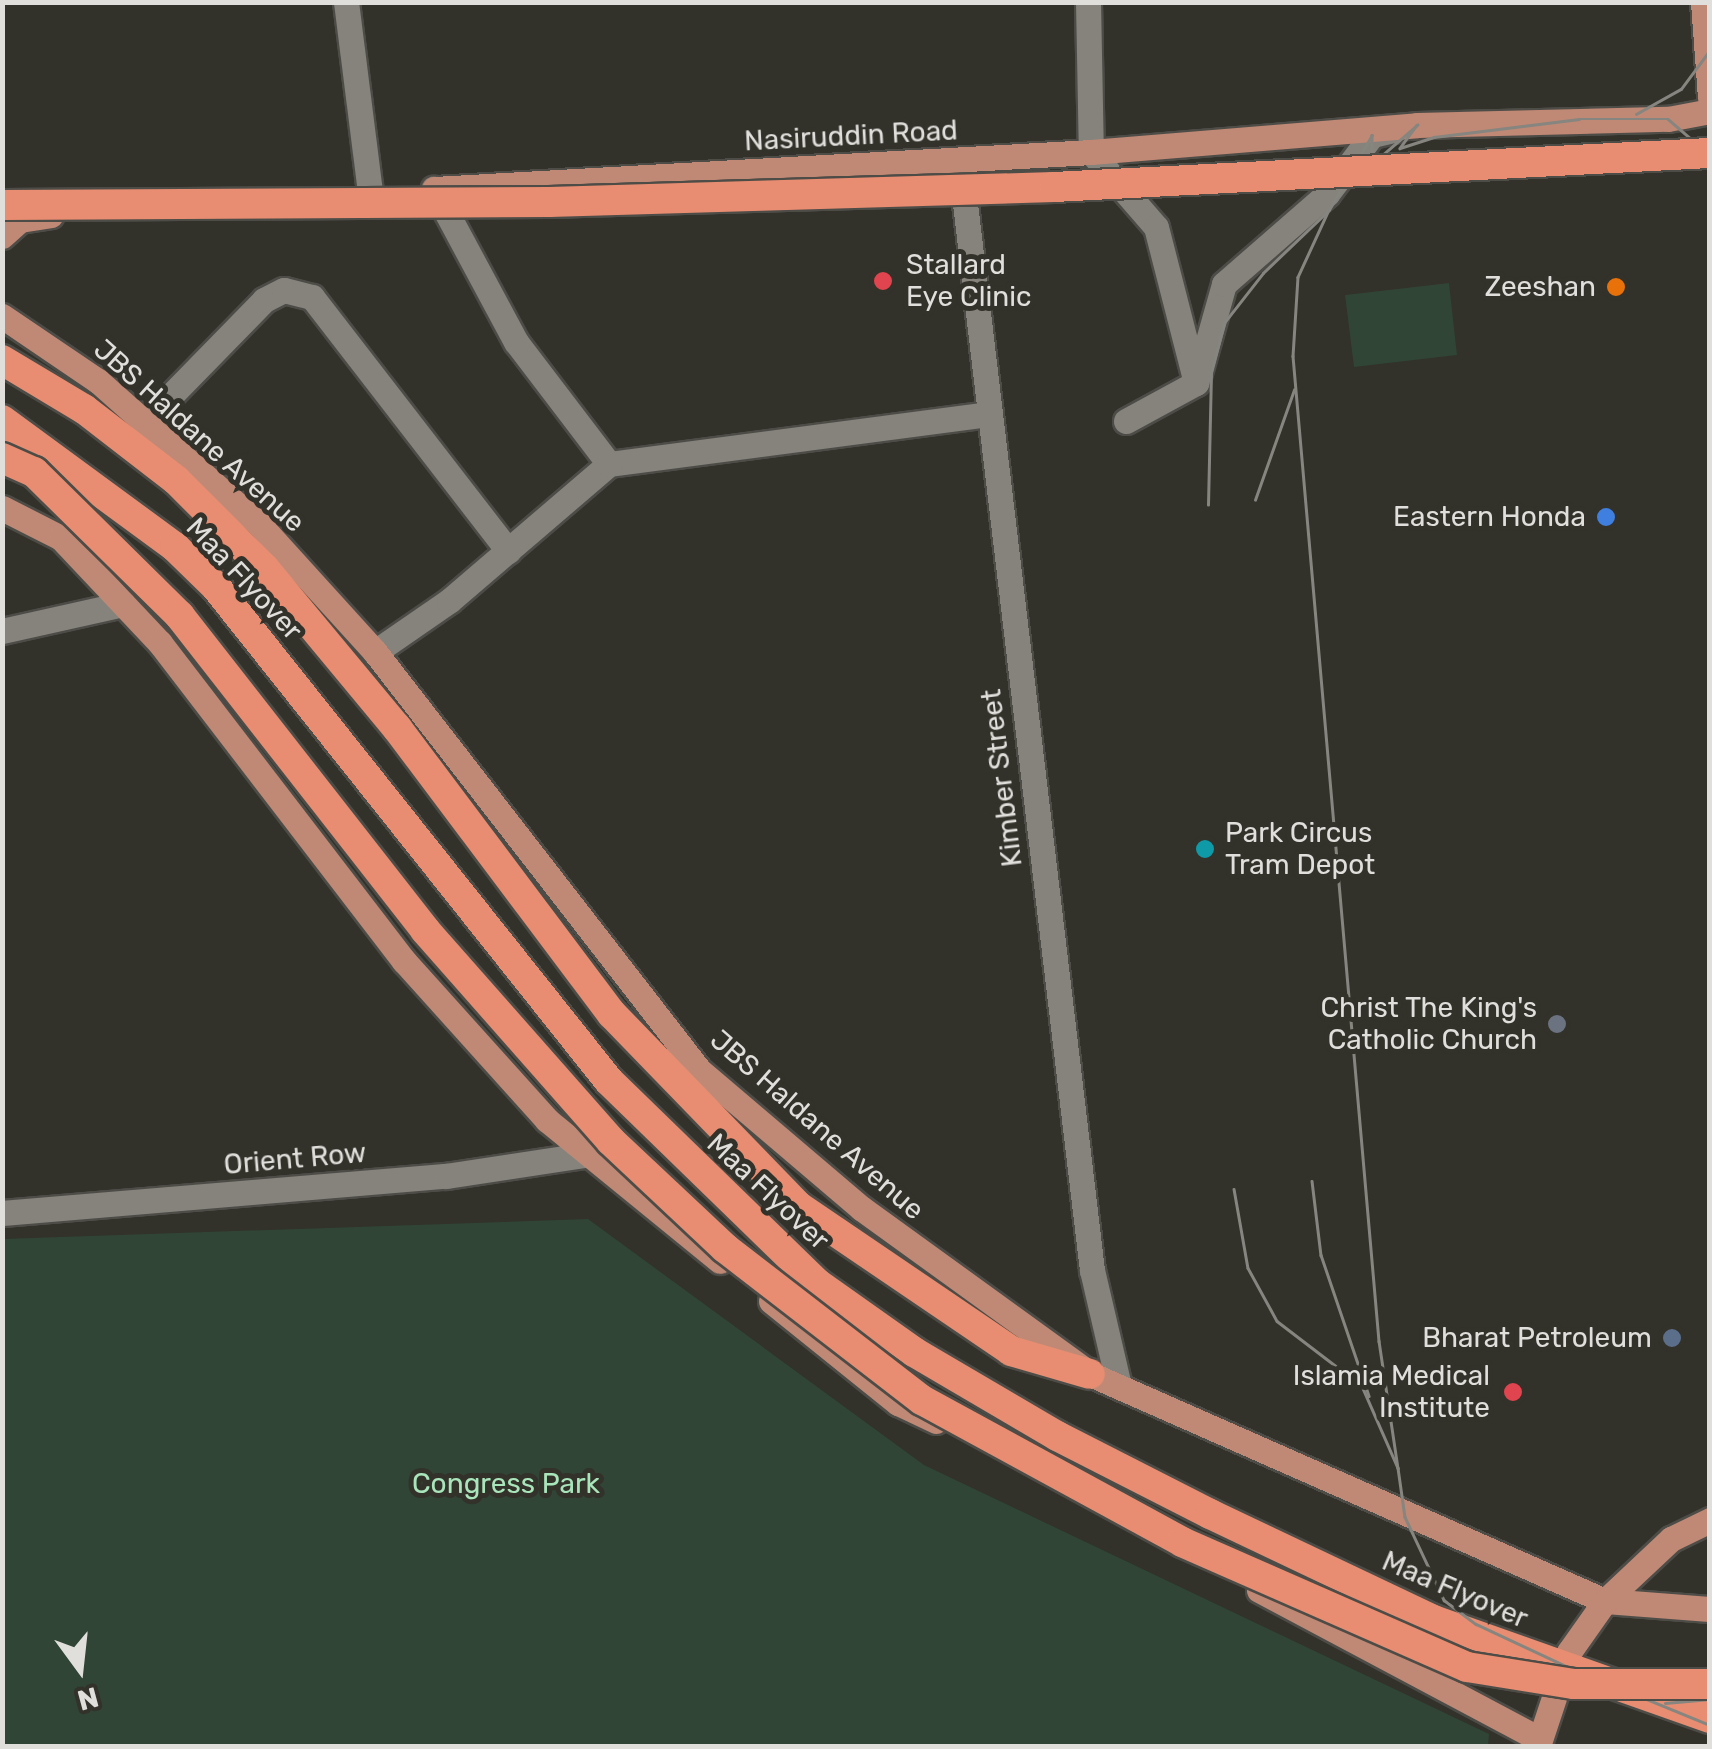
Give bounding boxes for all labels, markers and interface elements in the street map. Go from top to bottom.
street label: Nasiruddin Road [743,114,959,158]
place label: Stallard Eye Clinic [906,248,1031,314]
marker: Stallard Eye Clinic [870,268,896,294]
place label: Zeeshan [1485,270,1596,304]
marker: Zeeshan [1605,276,1627,298]
street label: JBS Haldane Avenue [86,332,312,540]
place label: Eastern Honda [1393,500,1586,534]
marker: Eastern Honda [1595,506,1617,528]
street label: Maa Flyover [179,511,309,647]
street label: Kimber Street [974,687,1030,869]
place label: Park Circus Tram Depot [1225,816,1375,882]
marker: Park Circus Tram Depot [1194,838,1216,860]
place label: Christ The King's Catholic Church [1320,991,1537,1057]
marker: Christ The King's Catholic Church [1546,1013,1568,1035]
street label: JBS Haldane Avenue [703,1023,931,1227]
street label: Maa Flyover [700,1127,836,1257]
street label: Orient Row [222,1136,368,1182]
place label: Bharat Petroleum [1422,1321,1652,1355]
marker: Bharat Petroleum [1661,1327,1683,1349]
place label: Islamia Medical Institute [1293,1359,1490,1425]
marker: Islamia Medical Institute [1500,1379,1526,1405]
park label: Congress Park [412,1467,600,1501]
street label: Maa Flyover [1377,1544,1533,1636]
north arrow [30,1619,130,1719]
text: N [74,1680,102,1717]

